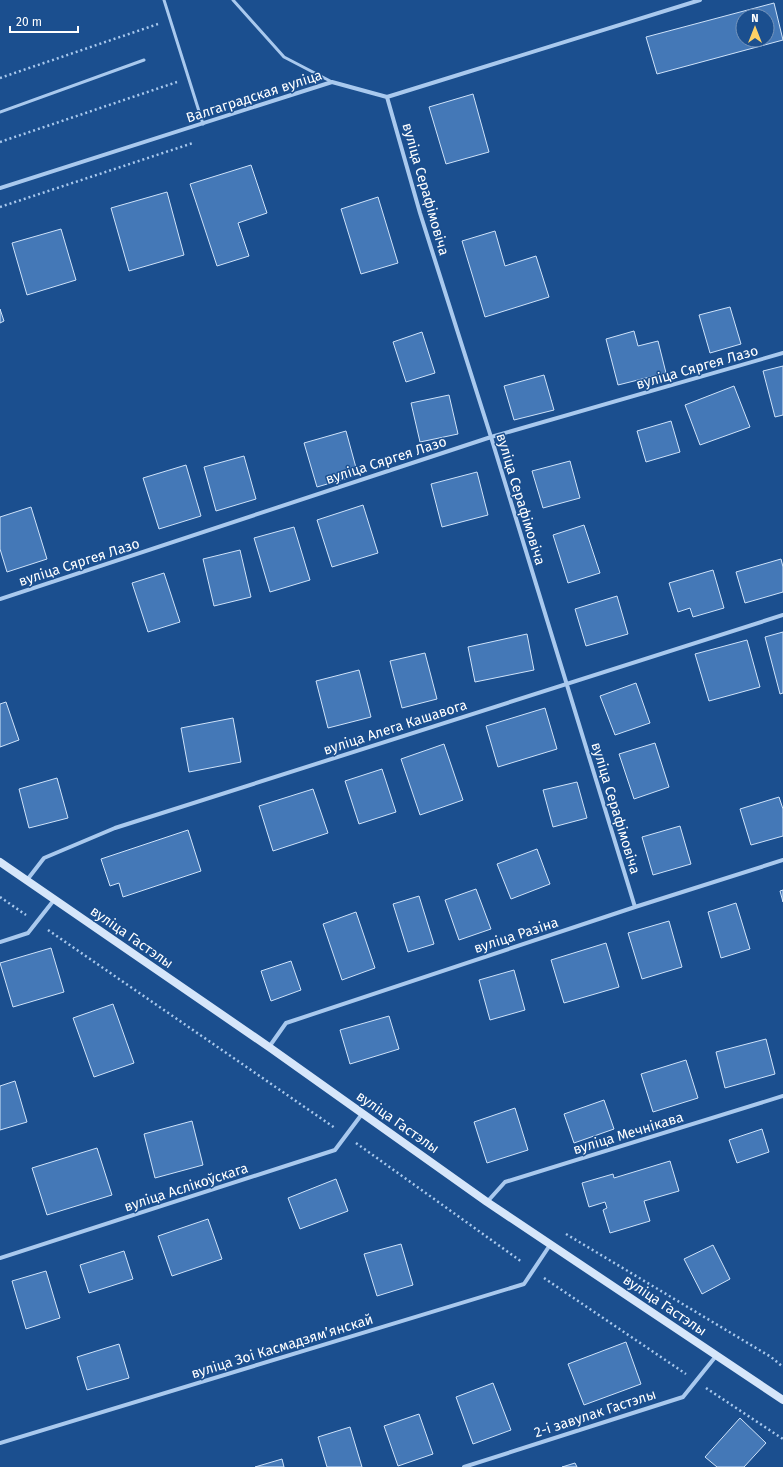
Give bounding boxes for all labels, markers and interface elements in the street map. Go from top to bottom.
scale bar [10,8,78,34]
north arrow [735,8,775,48]
text: N [751,12,759,25]
text: 20 m [16,15,42,29]
street label: Валгаградская вуліца [184,66,324,126]
street label: вуліца Серафімовіча [398,121,453,257]
street label: вуліца Сяргея Лазо [634,342,760,393]
street label: вуліца Серафімовіча [492,431,549,567]
street label: вуліца Сяргея Лазо [324,433,449,488]
street label: вуліца Сяргея Лазо [17,535,142,590]
street label: вуліца Алега Кашавога [321,696,469,759]
street label: вуліца Серафімовіча [587,740,644,876]
street label: вуліца Гастэлы [87,903,176,972]
street label: вуліца Разіна [472,914,561,957]
street label: вуліца Гастэлы [353,1088,442,1157]
street label: вуліца Мечнікава [571,1109,685,1158]
street label: вуліца Аслікоўскага [122,1159,250,1216]
street label: вуліца Гастэлы [620,1271,710,1340]
street label: вуліца Зоі Касмадзямʼянскай [189,1311,375,1382]
street label: 2-і завулак Гастэлы [532,1386,658,1441]

